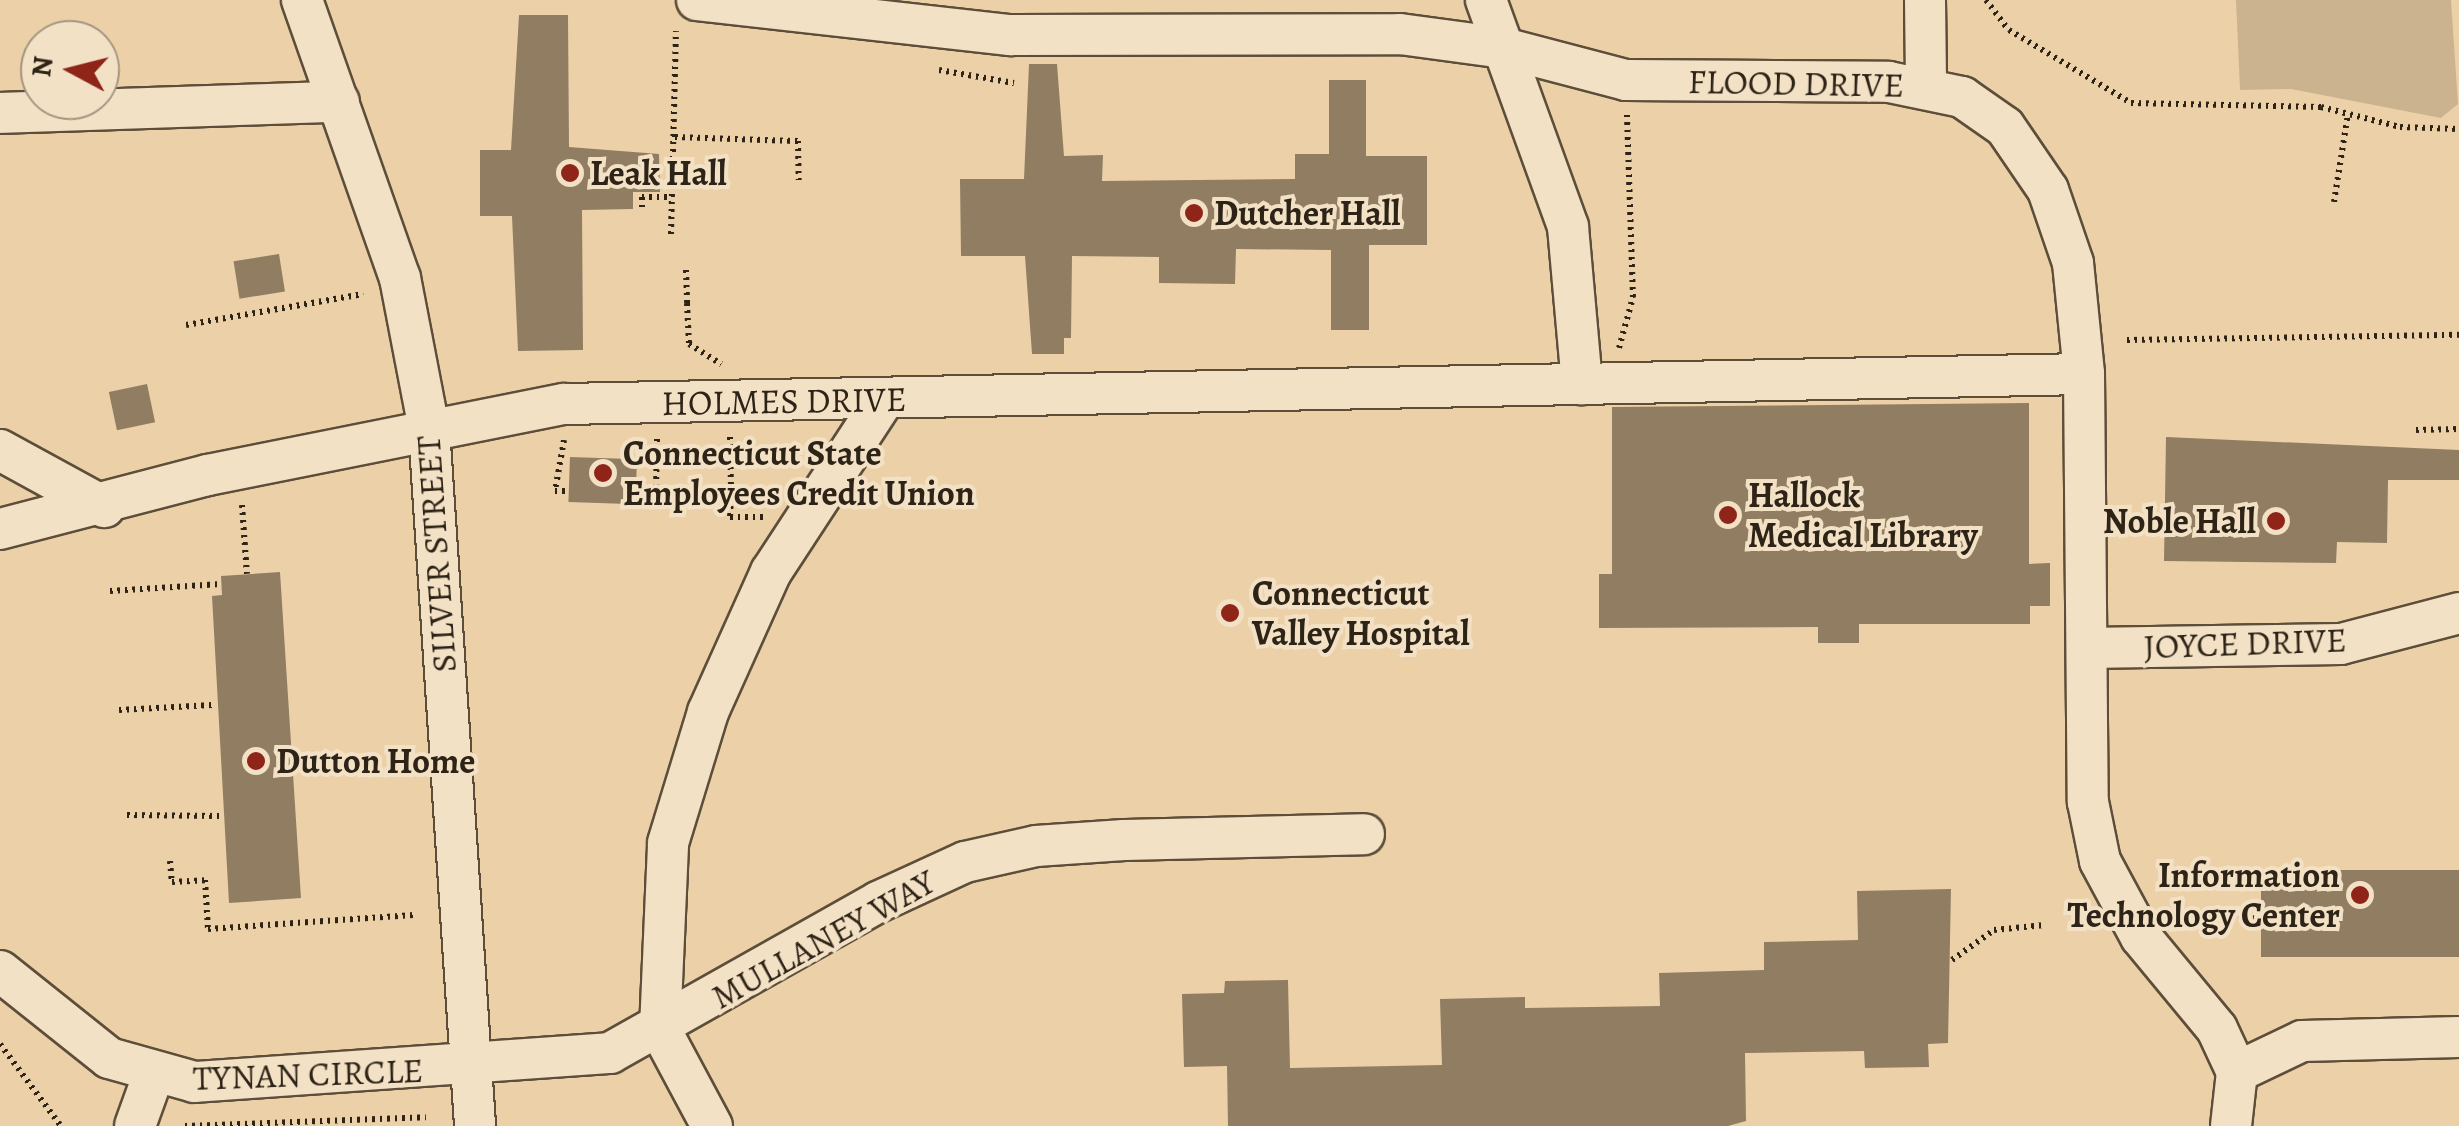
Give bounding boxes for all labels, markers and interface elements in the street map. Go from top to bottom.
north arrow [20,20,120,120]
text: N [22,54,62,79]
street label: FLOOD DRIVE [1688,60,1904,106]
place label: Leak Hall [590,152,727,194]
marker: Leak Hall [559,162,581,184]
place label: Dutcher Hall [1214,192,1401,234]
marker: Dutcher Hall [1183,202,1205,224]
street label: HOLMES DRIVE [661,378,907,424]
place label: Connecticut State Employees Credit Union [623,432,975,514]
street label: SILVER STREET [407,434,465,674]
marker: Connecticut State Employees Credit Union [592,462,614,484]
place label: Hallock Medical Library [1748,474,1978,556]
place label: Noble Hall [2103,500,2256,542]
marker: Hallock Medical Library [1717,504,1739,526]
marker: Noble Hall [2265,510,2287,532]
place label: Connecticut Valley Hospital [1252,572,1470,654]
marker: Connecticut Valley Hospital [1217,600,1243,626]
street label: JOYCE DRIVE [2143,618,2347,668]
place label: Dutton Home [276,740,475,782]
marker: Dutton Home [245,750,267,772]
place label: Information Technology Center [2067,854,2340,936]
street label: MULLANEY WAY [704,860,942,1018]
marker: Information Technology Center [2349,884,2371,906]
street label: TYNAN CIRCLE [192,1049,424,1099]

